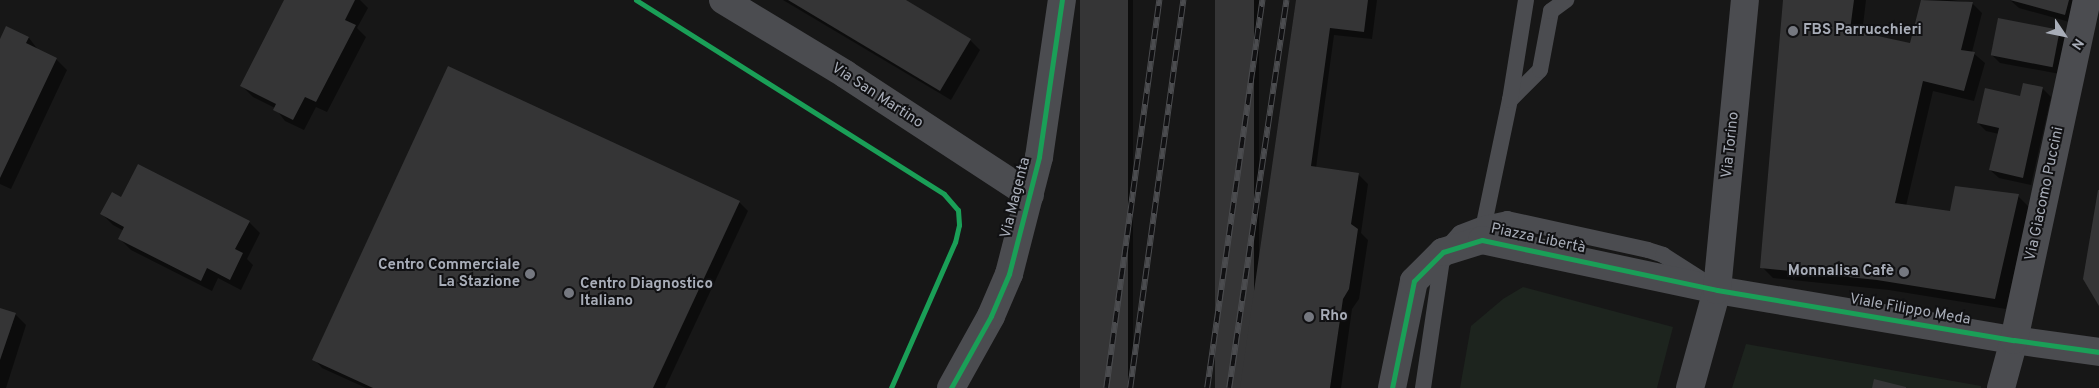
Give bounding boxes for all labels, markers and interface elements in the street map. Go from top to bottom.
north arrow [2039,10,2089,60]
place label: FBS Parrucchieri [1803,22,1922,40]
marker: FBS Parrucchieri [1787,25,1799,37]
text: N [2067,35,2087,53]
street label: Via San Martino [828,60,926,132]
street label: Via Torino [1719,111,1743,179]
street label: Via Giacomo Puccini [2022,125,2068,263]
street label: Via Magenta [997,156,1035,240]
street label: Piazza Libertà [1489,220,1587,258]
place label: Centro Commerciale La Stazione [378,256,520,291]
place label: Monnalisa Cafè [1788,263,1894,281]
marker: Monnalisa Cafè [1898,266,1910,278]
marker: Centro Commerciale La Stazione [524,268,536,280]
place label: Centro Diagnostico Italiano [580,275,713,310]
marker: Centro Diagnostico Italiano [562,286,576,300]
street label: Viale Filippo Meda [1848,290,1972,330]
place label: Rho [1320,308,1348,326]
marker: Rho [1302,310,1316,324]

